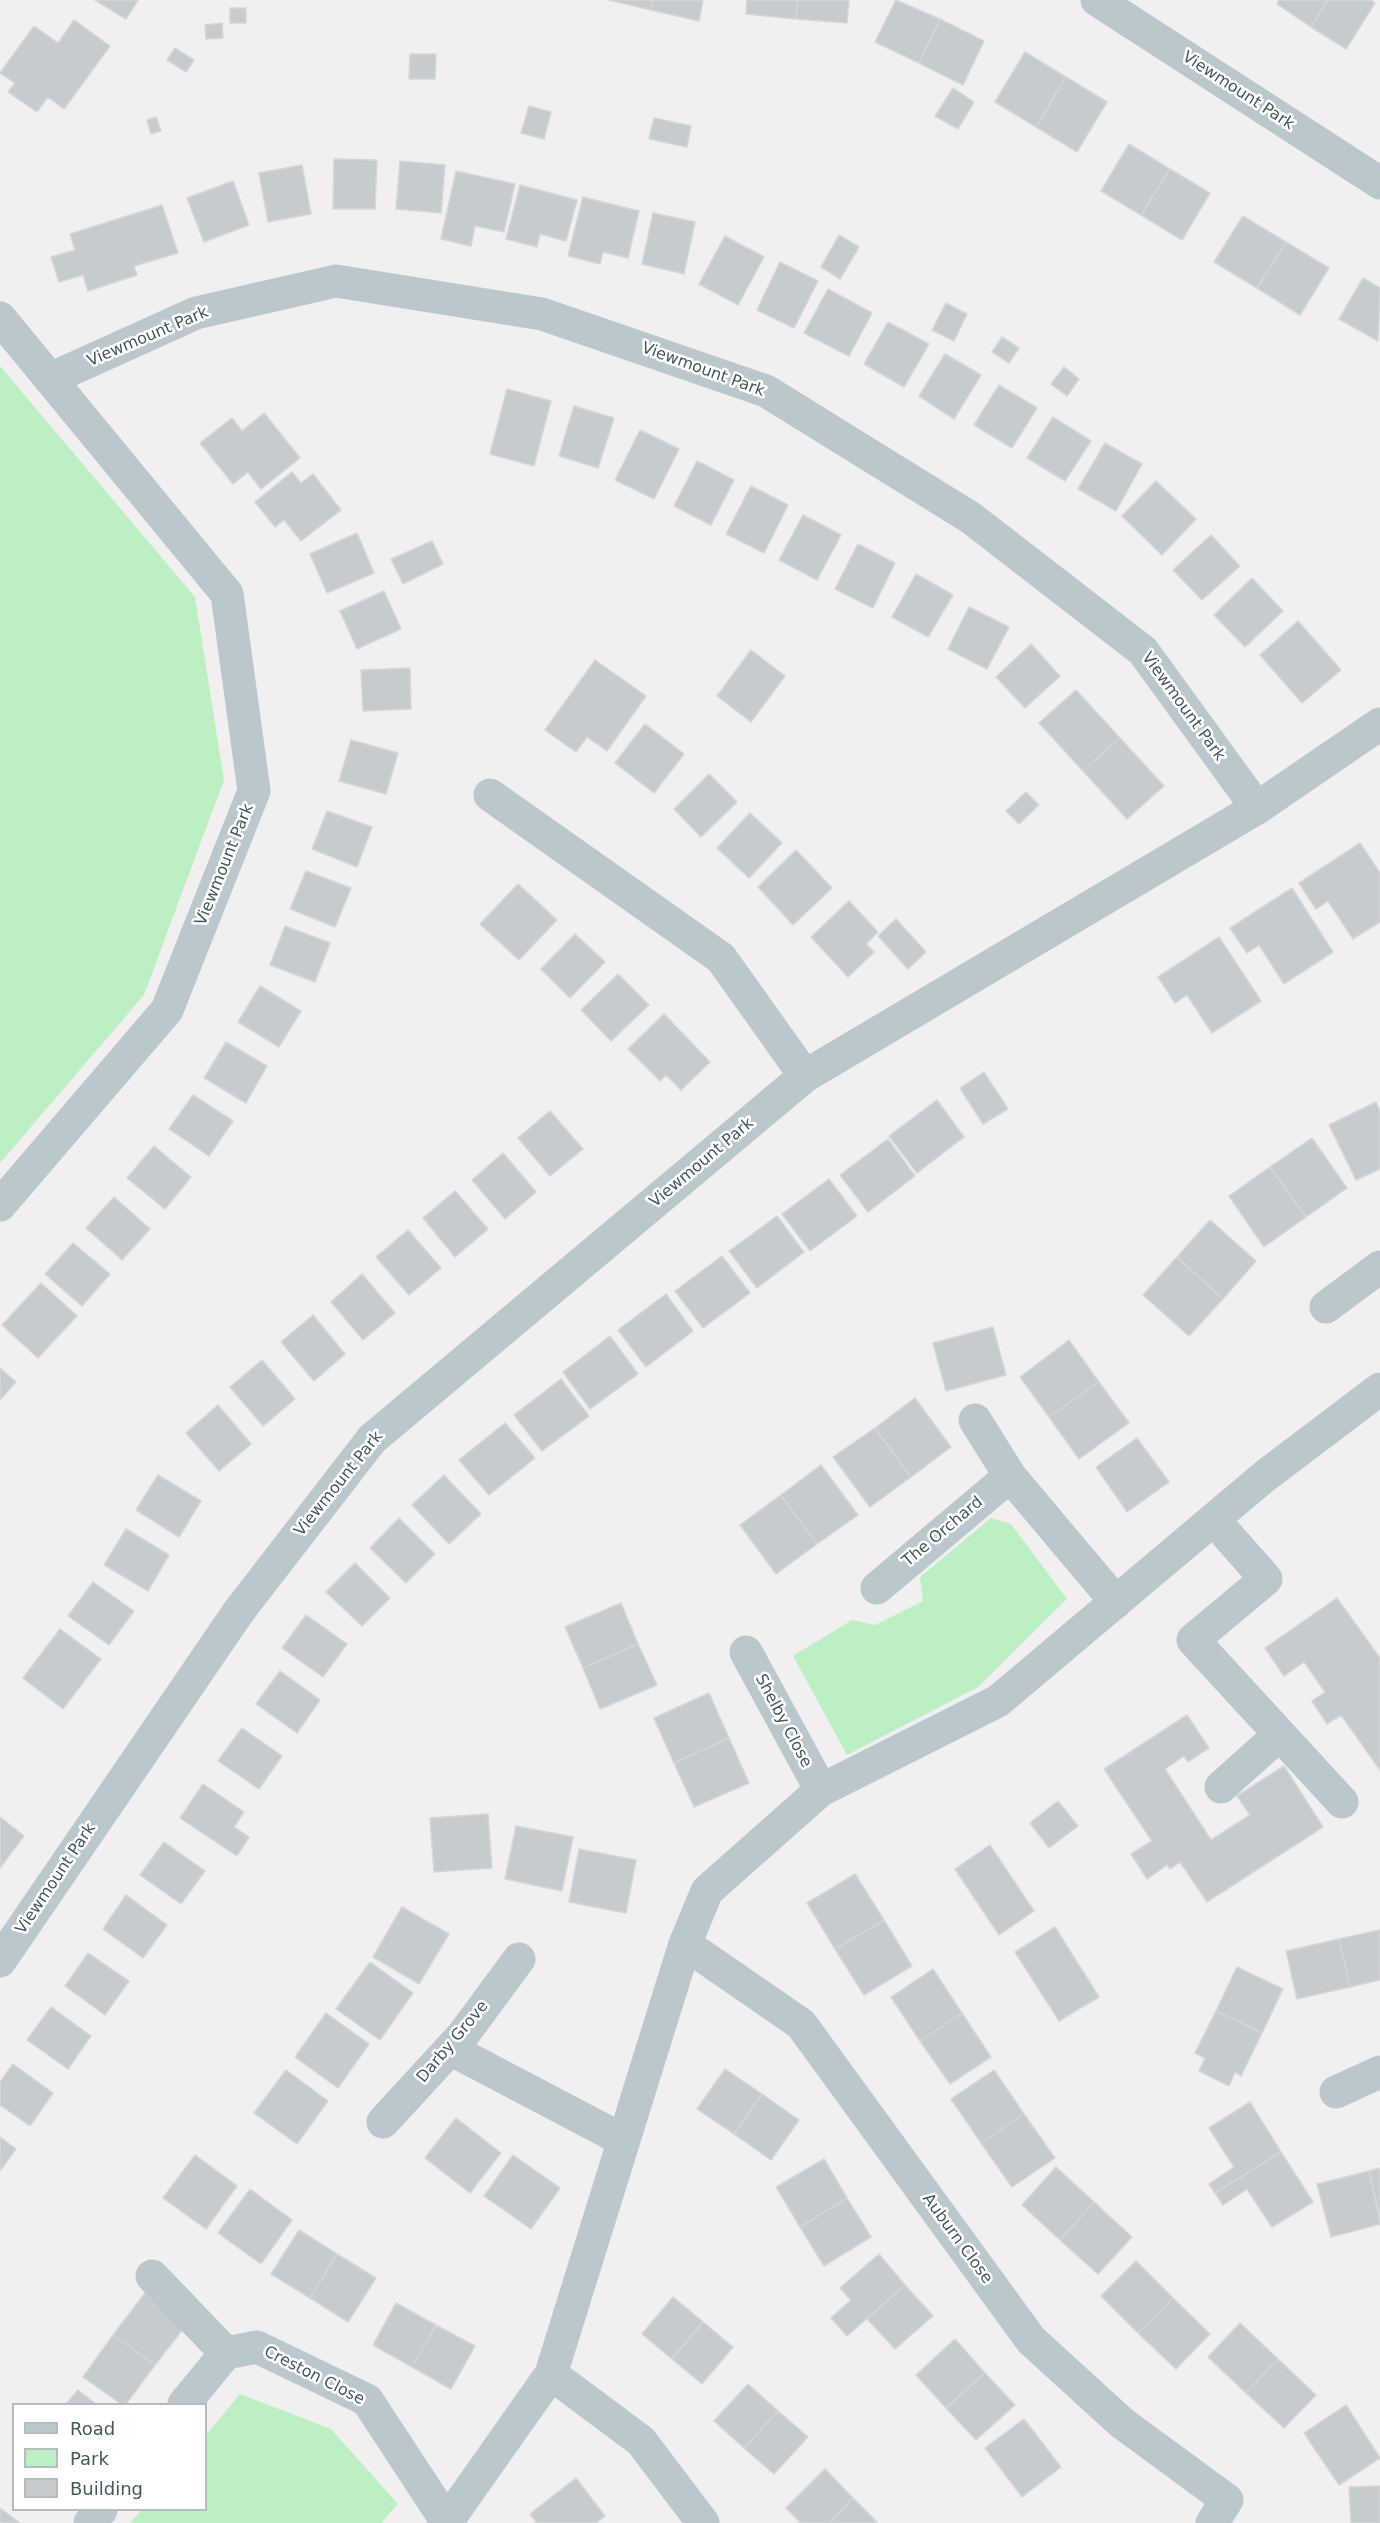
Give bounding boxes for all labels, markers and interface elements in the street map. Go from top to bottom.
street label: Viewmount Park [1178,48,1298,134]
street label: Viewmount Park [85,303,211,371]
street label: Viewmount Park [639,339,767,401]
street label: Viewmount Park [1137,649,1229,765]
street label: Viewmount Park [192,801,258,929]
street label: Viewmount Park [646,1114,758,1212]
street label: Viewmount Park [291,1428,387,1540]
street label: The Orchard [899,1493,987,1571]
street label: Shelby Close [750,1671,816,1771]
street label: Viewmount Park [12,1820,100,1938]
street label: Darby Grove [413,1997,493,2087]
street label: Auburn Close [918,2190,996,2288]
street label: Creston Close [260,2342,368,2410]
legend [12,2403,207,2511]
text: Road [70,2418,115,2439]
text: Park [70,2448,109,2469]
text: Building [70,2478,143,2499]

